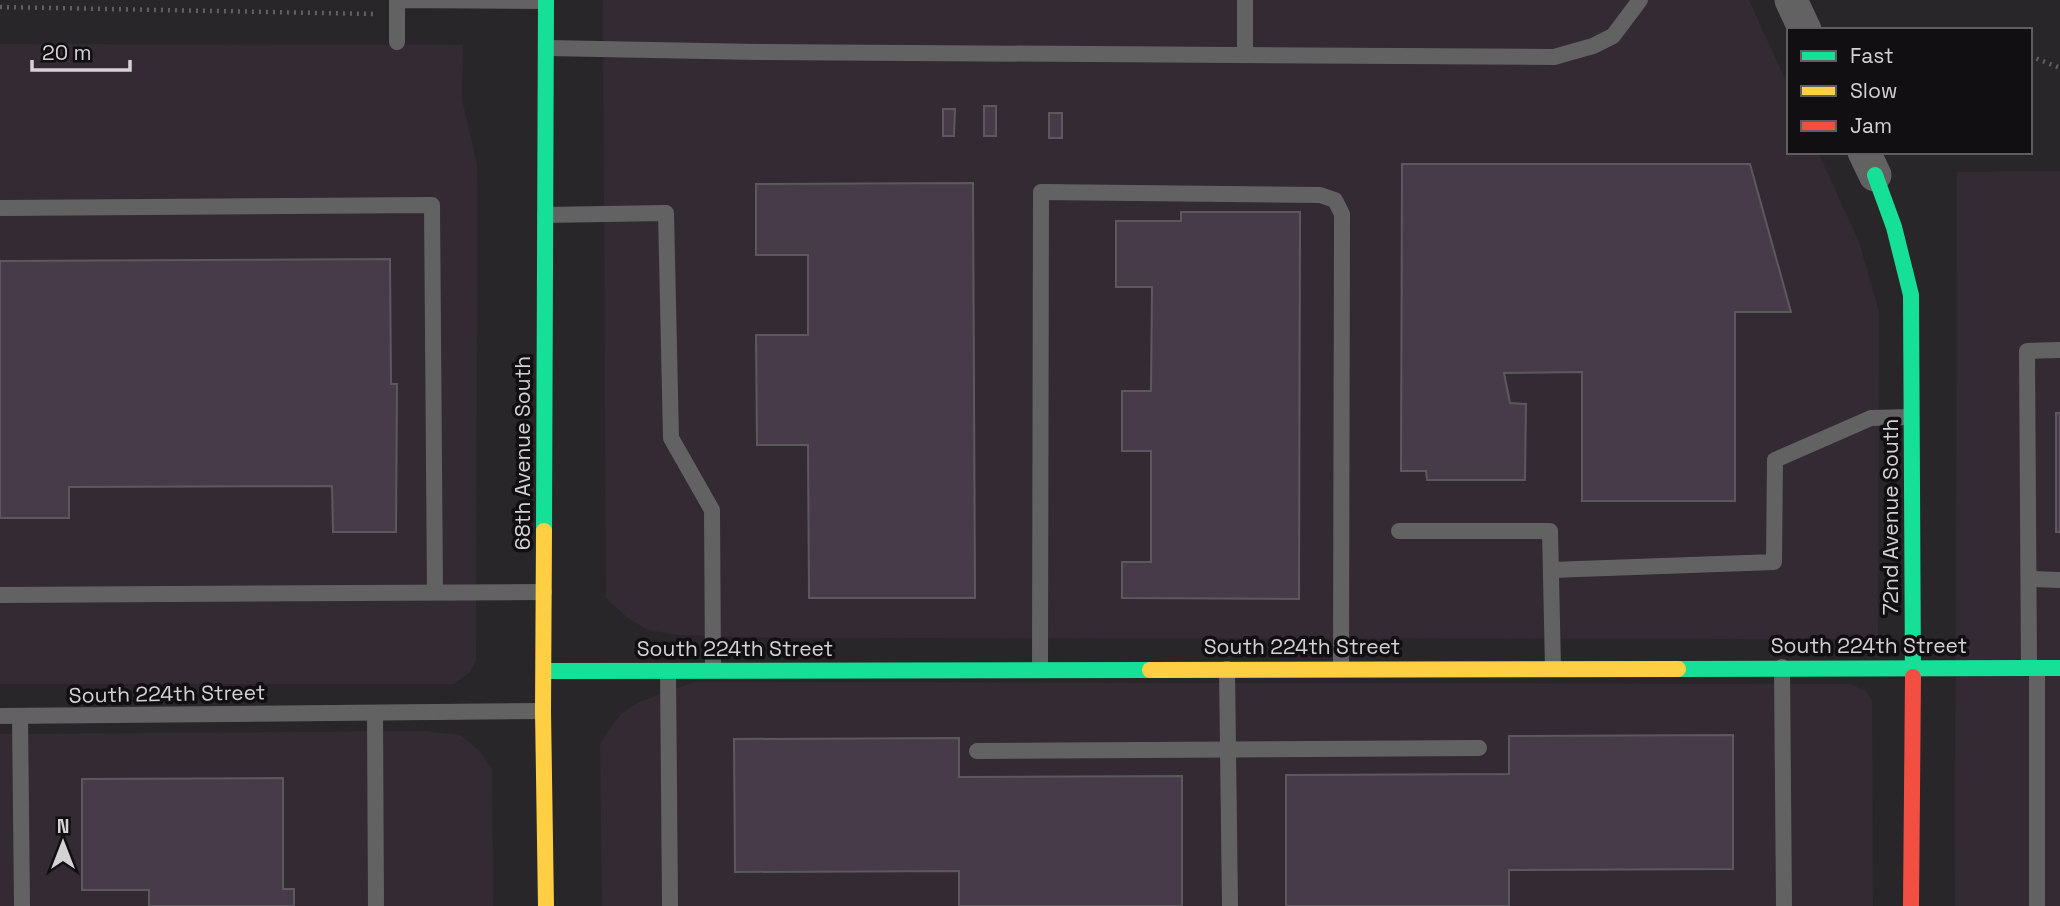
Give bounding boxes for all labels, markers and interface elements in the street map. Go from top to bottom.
scale bar [32,28,130,72]
legend [1787,28,2032,154]
text: 20 m [42,39,92,66]
text: Fast [1850,42,1894,69]
text: Slow [1850,77,1898,104]
text: Jam [1850,112,1892,139]
street label: 68th Avenue South [509,356,536,550]
street label: 72nd Avenue South [1877,419,1904,615]
street label: South 224th Street [1771,632,1967,659]
street label: South 224th Street [1204,633,1400,660]
street label: South 224th Street [637,635,833,662]
street label: South 224th Street [68,678,266,709]
north arrow [28,808,98,878]
text: N [57,814,69,839]

